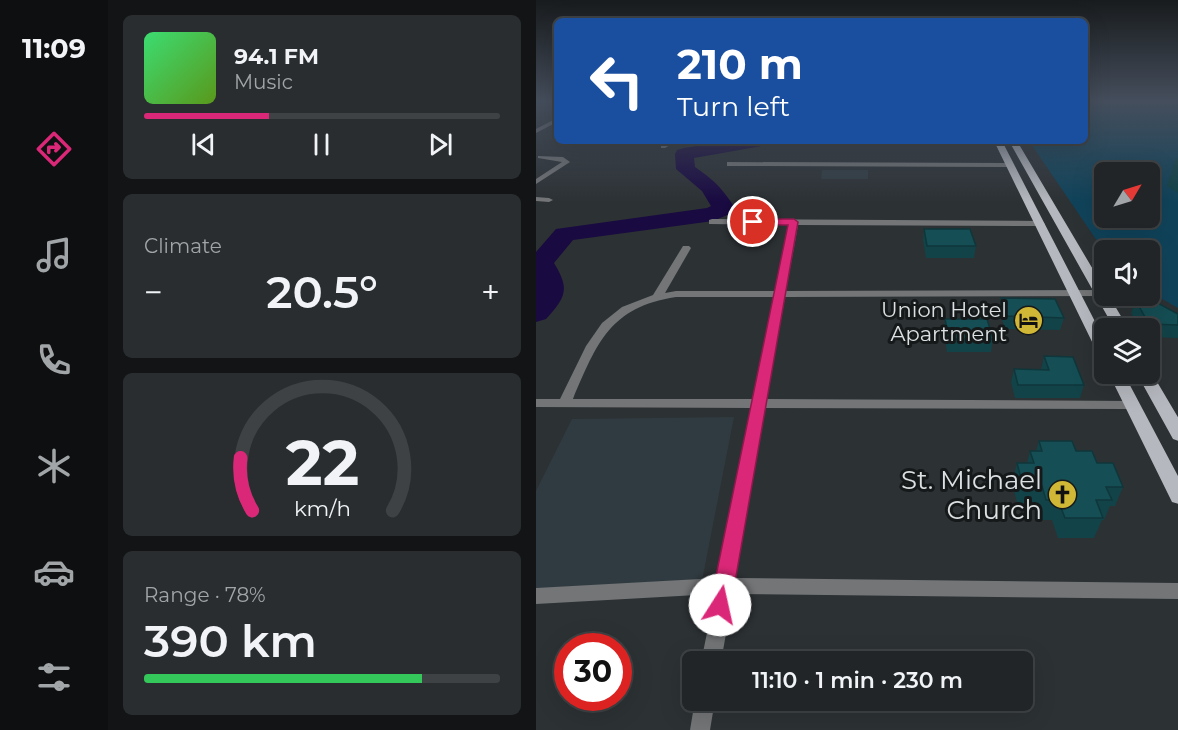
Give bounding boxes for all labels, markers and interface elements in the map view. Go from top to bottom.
text: 11:09 [22,32,86,65]
text: 210 m [677,38,803,90]
icon: left [578,42,656,120]
text: 94.1 FM [234,43,319,70]
text: Music [234,70,293,94]
text: Turn left [677,90,790,123]
icon: directions [33,128,75,170]
icon: previous [187,128,220,161]
icon: pause [305,128,338,161]
icon: next [424,128,457,161]
north arrow [1094,162,1160,228]
map controls [1094,162,1160,384]
pin [727,196,778,247]
icon: arrive [736,205,769,238]
icon: music [33,234,75,276]
text: Climate [144,234,222,258]
button: sound [1094,240,1160,306]
text: 20.5° [266,264,378,319]
text: − [144,272,163,312]
text: + [481,272,500,312]
place label: Union Hotel Apartment [881,297,1007,346]
hotel icon: Union Hotel Apartment [1012,305,1044,337]
button: layers [1094,318,1160,384]
icon: phone [33,339,75,381]
text: 22 [285,426,359,502]
icon: climate [33,445,75,487]
place label: St. Michael Church [901,464,1042,526]
church icon: St. Michael Church [1047,479,1079,511]
text: km/h [293,496,351,522]
icon: car [33,551,75,593]
position arrow [688,573,752,637]
text: Range · 78% [144,583,266,607]
text: 390 km [144,613,317,668]
speed limit sign: 30 [554,633,632,711]
icon: filters [33,656,75,698]
text: 11:10 · 1 min · 230 m [752,667,963,694]

